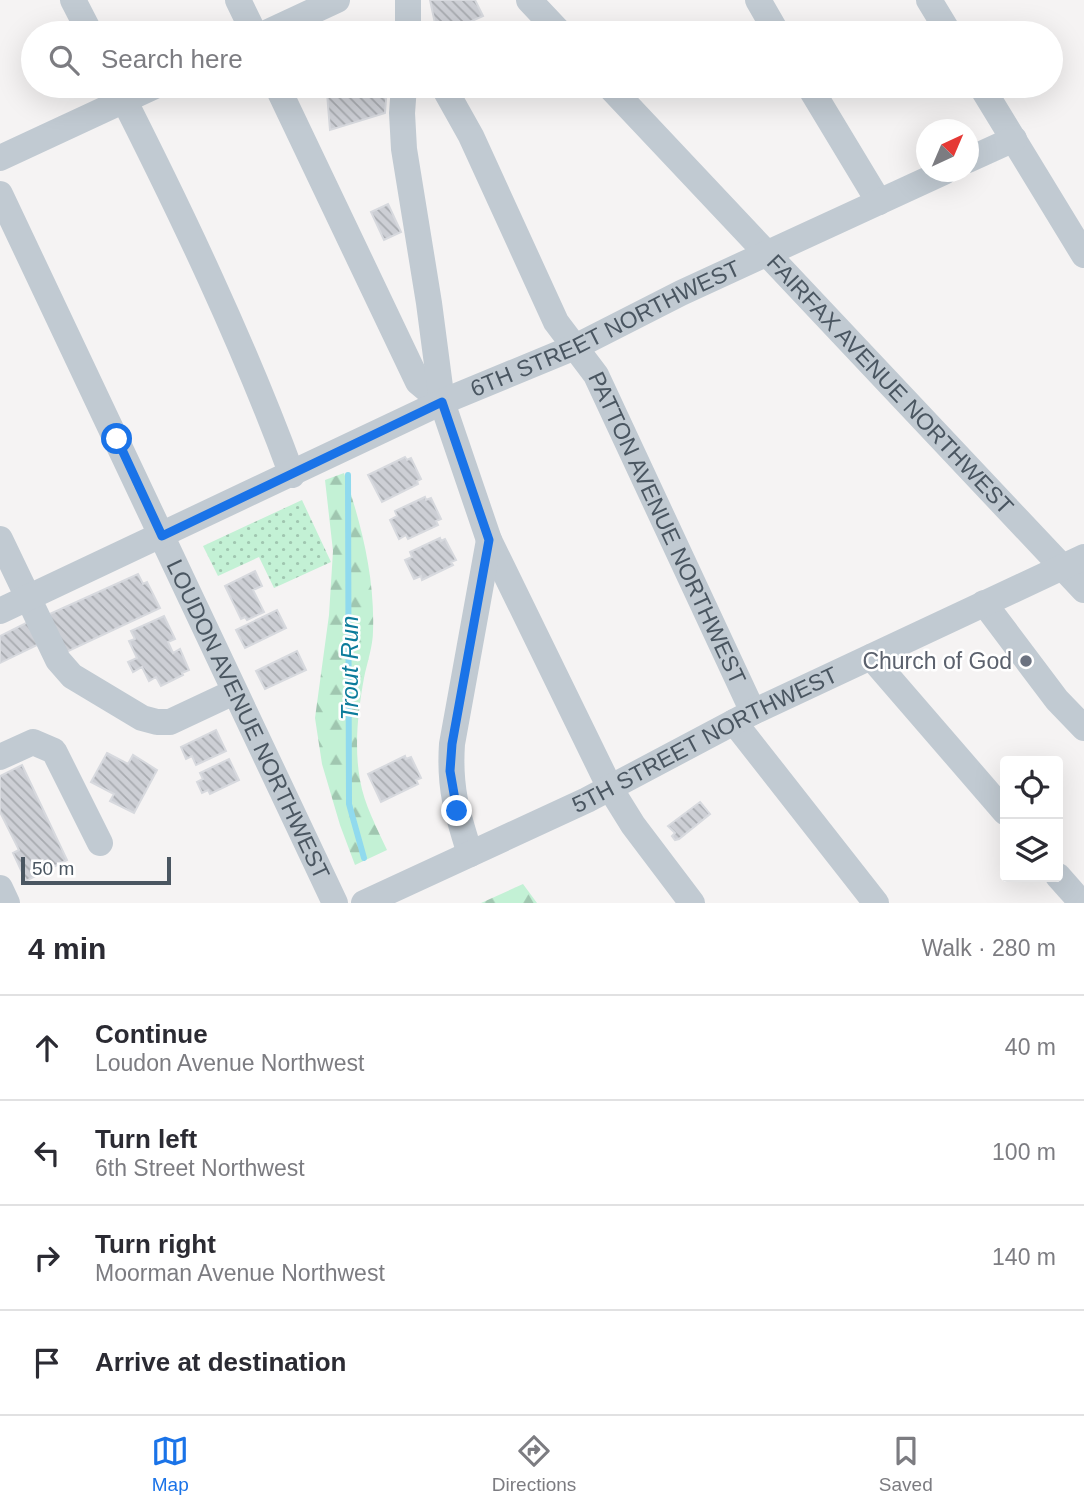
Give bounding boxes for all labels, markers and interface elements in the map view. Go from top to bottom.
search box [21,21,1063,98]
icon: search [45,41,83,79]
text: Search here [101,44,243,74]
north arrow [916,119,979,182]
street label: FAIRFAX AVENUE NORTHWEST [762,249,1019,520]
street label: 6TH STREET NORTHWEST [466,255,744,402]
street label: PATTON AVENUE NORTHWEST [583,368,751,688]
route start [101,423,132,454]
street label: LOUDON AVENUE NORTHWEST [162,555,335,883]
water label: Trout Run [336,616,363,720]
place label: Church of God [862,648,1012,674]
marker: Church of God [1018,653,1034,669]
street label: 5TH STREET NORTHWEST [568,661,842,818]
map controls [1000,756,1063,882]
button: locate [1000,756,1063,819]
route end [441,795,472,826]
button: layers [1000,819,1063,882]
scale bar [21,854,172,886]
text: 50 m [32,858,74,879]
text: 4 min [28,932,106,965]
text: Walk · 280 m [921,935,1056,961]
text: Continue [95,1019,208,1049]
icon: ahead [28,1029,66,1067]
text: 40 m [1005,1034,1056,1060]
text: Loudon Avenue Northwest [95,1050,364,1076]
text: Turn left [95,1124,197,1154]
icon: left [28,1134,66,1172]
text: 100 m [992,1139,1056,1165]
text: 6th Street Northwest [95,1155,305,1181]
text: Turn right [95,1229,216,1259]
icon: right [28,1239,66,1277]
text: 140 m [992,1244,1056,1270]
text: Moorman Avenue Northwest [95,1260,385,1286]
icon: arrive [28,1344,66,1382]
text: Arrive at destination [95,1347,346,1377]
tab: Map [151,1432,189,1496]
tab: Directions [492,1432,576,1496]
tab: Saved [879,1432,933,1496]

